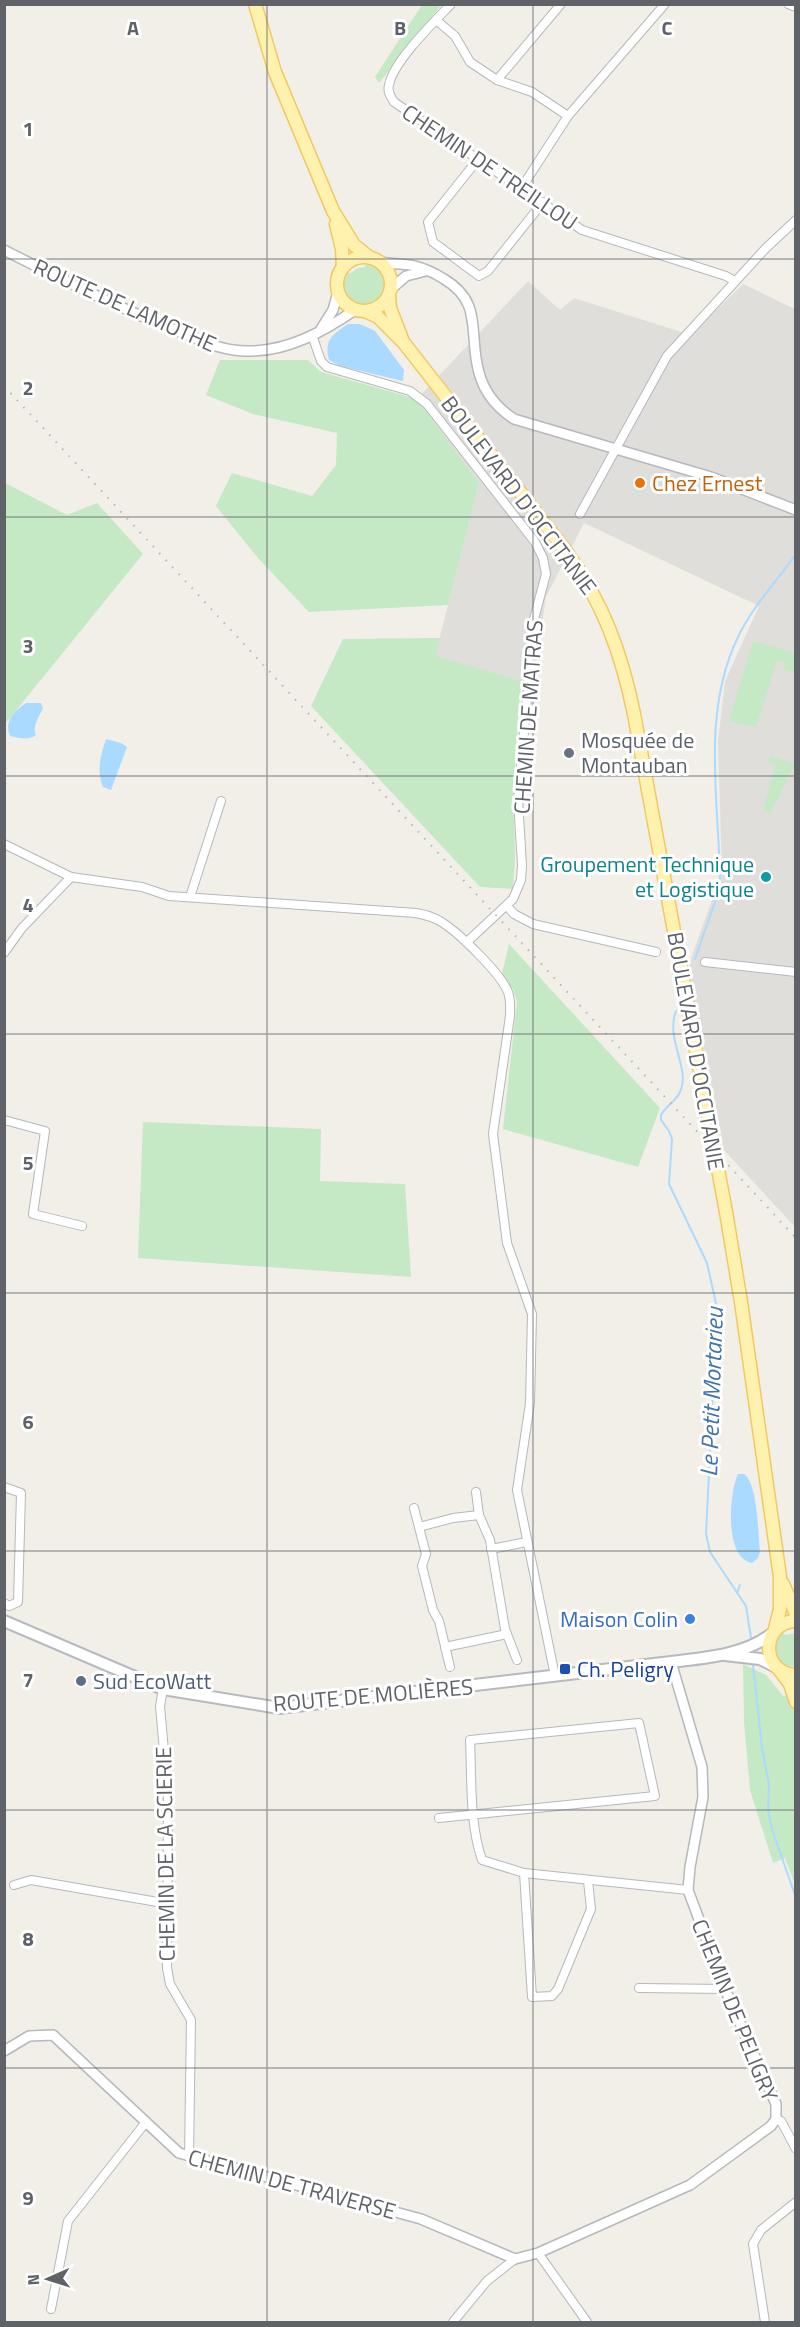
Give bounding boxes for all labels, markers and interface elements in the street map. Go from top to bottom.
text: A [127,12,139,43]
text: B [394,12,406,43]
text: C [662,12,673,43]
street label: CHEMIN DE TREILLOU [395,95,585,239]
text: 1 [22,113,34,144]
street label: ROUTE DE LAMOTHE [28,249,222,361]
text: 2 [22,372,34,403]
street label: BOULEVARD D'OCCITANIE [433,388,605,602]
place label: Chez Ernest [652,466,763,500]
marker: Chez Ernest [633,476,647,490]
street label: CHEMIN DE MATRAS [504,619,552,815]
text: 3 [22,630,34,661]
place label: Mosquée de Montauban [581,723,694,782]
marker: Mosquée de Montauban [562,746,576,760]
place label: Groupement Technique et Logistique [540,847,754,906]
marker: Groupement Technique et Logistique [759,870,773,884]
text: 4 [22,889,34,920]
street label: BOULEVARD D'OCCITANIE [658,929,734,1173]
text: 5 [22,1147,34,1178]
water label: Le Petit Mortarieu [690,1305,732,1477]
text: 6 [22,1406,34,1437]
place label: Maison Colin [560,1602,678,1636]
marker: Maison Colin [683,1612,697,1626]
place label: Ch. Peligry [577,1652,674,1686]
marker: Ch. Peligry [558,1662,572,1676]
text: 7 [22,1664,34,1695]
place label: Sud EcoWatt [93,1664,212,1698]
street label: ROUTE DE MOLIÈRES [272,1669,474,1721]
marker: Sud EcoWatt [74,1674,88,1688]
street label: CHEMIN DE LA SCIERIE [146,1746,184,1962]
street label: CHEMIN DE PELIGRY [683,1914,787,2106]
text: 8 [22,1923,34,1954]
street label: CHEMIN DE TRAVERSE [184,2140,400,2228]
text: 9 [22,2182,34,2213]
north arrow [18,2249,78,2309]
text: N [21,2274,45,2286]

